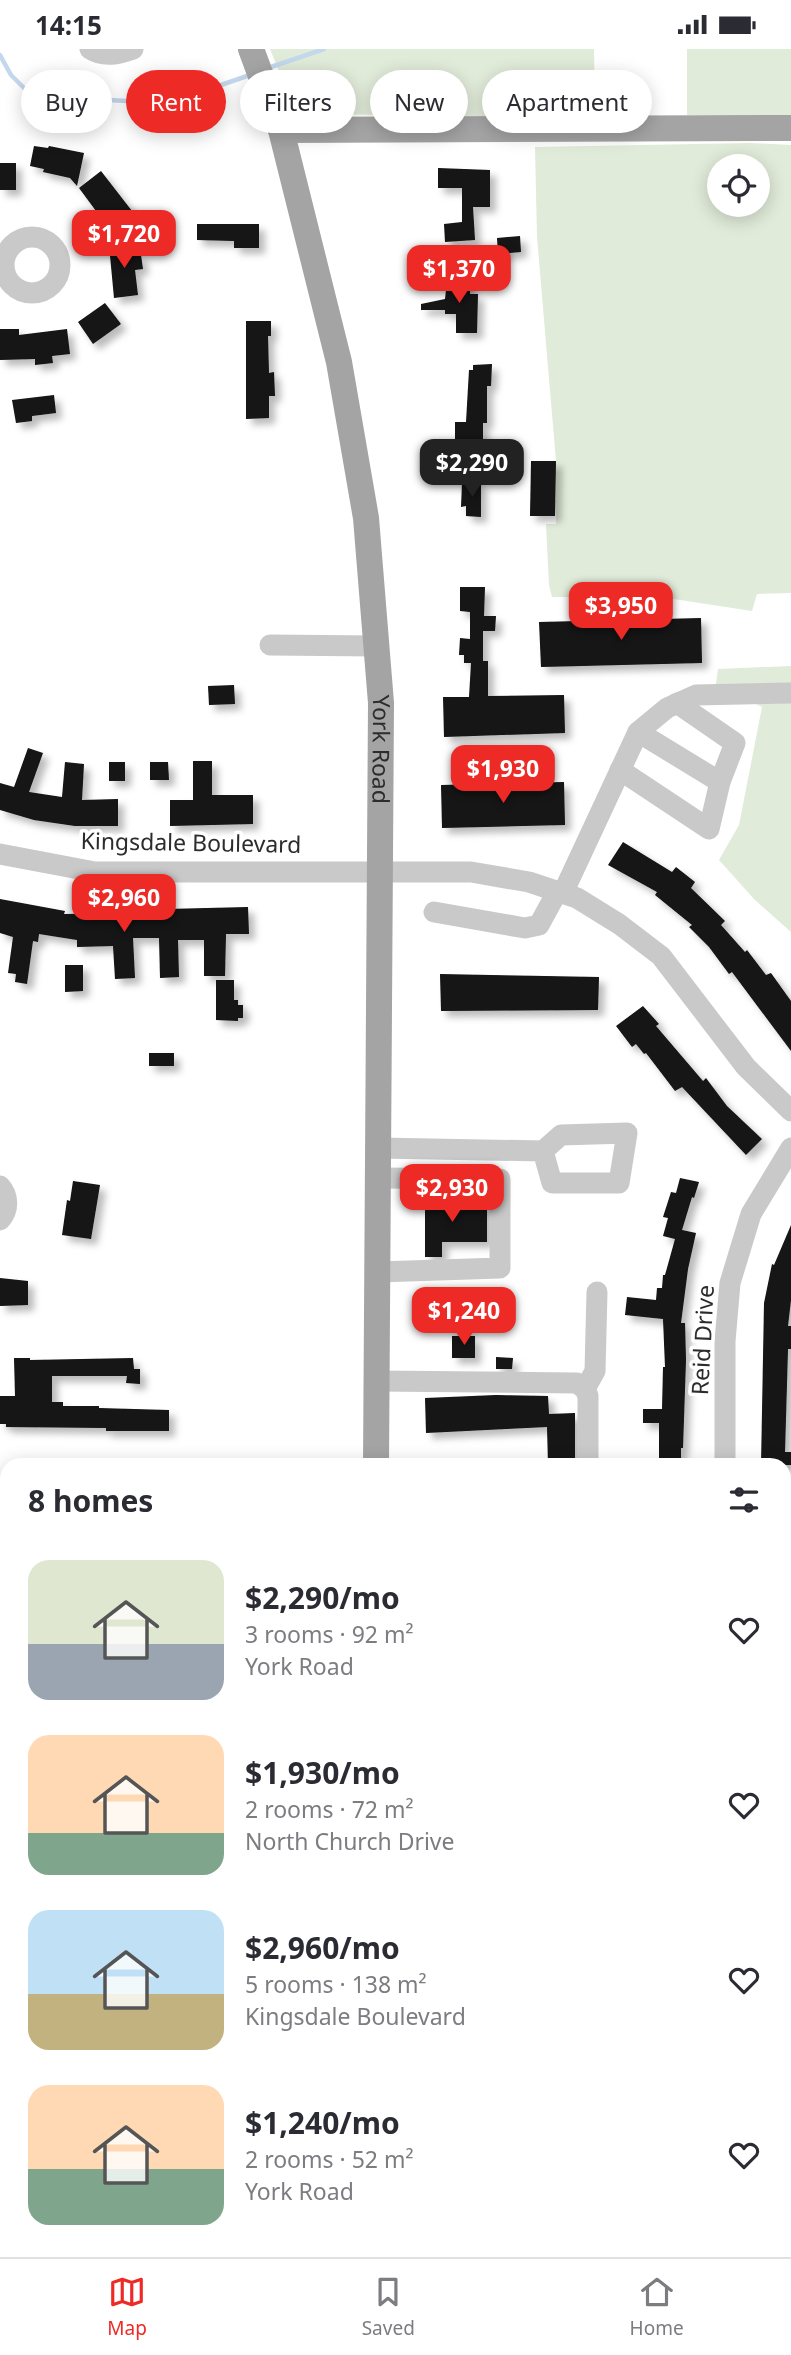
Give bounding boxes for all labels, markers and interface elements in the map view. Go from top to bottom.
text: 14:15 [35,7,102,43]
chip: Buy [21,70,112,133]
chip: Rent [126,70,226,133]
chip: Filters [240,70,356,133]
chip: New [370,70,468,133]
chip: Apartment [482,70,652,133]
map controls [707,154,770,217]
button: locate [707,154,770,217]
pin: $1,720 [67,211,181,270]
text: $1,720 [88,217,160,249]
pin: $1,370 [402,245,516,305]
text: $1,370 [423,252,495,284]
pin: $2,290 [415,440,529,499]
text: $2,290 [436,446,508,478]
pin: $3,950 [564,583,678,642]
text: $3,950 [585,589,657,621]
street label: York Road [365,694,398,804]
pin: $1,930 [446,745,560,805]
text: $1,930 [467,752,539,784]
street label: Kingsdale Boulevard [80,824,302,860]
pin: $2,960 [67,875,181,934]
text: $2,960 [88,881,160,913]
pin: $2,930 [395,1165,509,1224]
text: $2,930 [416,1171,488,1203]
street label: Reid Drive [683,1284,721,1396]
pin: $1,240 [407,1287,521,1347]
text: $1,240 [428,1294,500,1326]
text: 8 homes [28,1480,153,1521]
icon: filters [725,1481,763,1519]
text: $2,290/mo [245,1577,400,1618]
icon: home [84,1588,168,1672]
icon: heart [725,1611,763,1649]
text: 3 rooms · 92 m² [245,1618,414,1650]
text: York Road [245,1650,354,1682]
text: $1,930/mo [245,1752,400,1793]
icon: home [84,1763,168,1847]
icon: heart [725,1786,763,1824]
text: 2 rooms · 72 m² [245,1793,414,1825]
text: North Church Drive [245,1825,455,1857]
text: $2,960/mo [245,1927,400,1968]
icon: home [84,1938,168,2022]
icon: heart [725,1961,763,1999]
text: 5 rooms · 138 m² [245,1968,427,2000]
text: Kingsdale Boulevard [245,2000,466,2032]
text: $1,240/mo [245,2102,400,2143]
icon: home [84,2113,168,2197]
icon: heart [725,2136,763,2174]
text: 2 rooms · 52 m² [245,2143,414,2175]
text: York Road [245,2175,354,2207]
tab: Map [107,2273,147,2341]
tab: Saved [362,2273,415,2341]
tab: Home [630,2273,684,2341]

